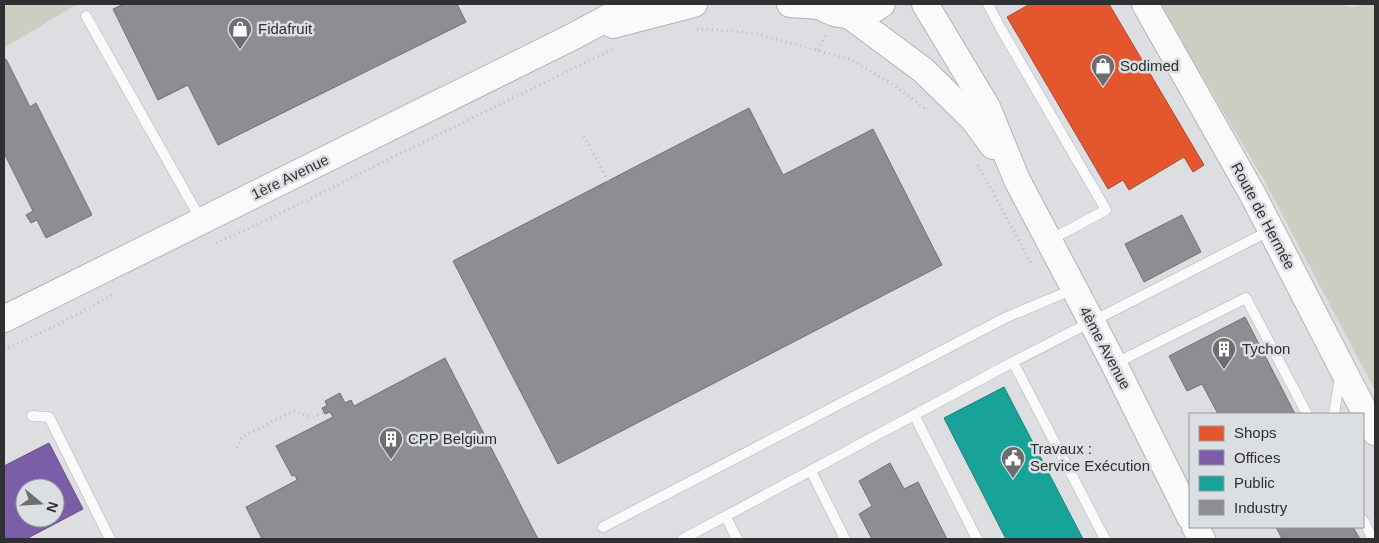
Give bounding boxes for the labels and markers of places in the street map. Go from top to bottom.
shop icon: Fidafruit [227,16,253,50]
place label: Fidafruit [258,20,313,37]
shop icon: Sodimed [1090,53,1116,87]
place label: Sodimed [1120,57,1179,74]
building icon: Tychon [1211,336,1237,370]
place label: Tychon [1242,340,1290,357]
building icon: CPP Belgium [378,426,404,460]
place label: CPP Belgium [408,430,497,447]
place label: Travaux : Service Exécution [1030,440,1150,474]
public building icon: Travaux : Service Exécution [1000,445,1026,479]

